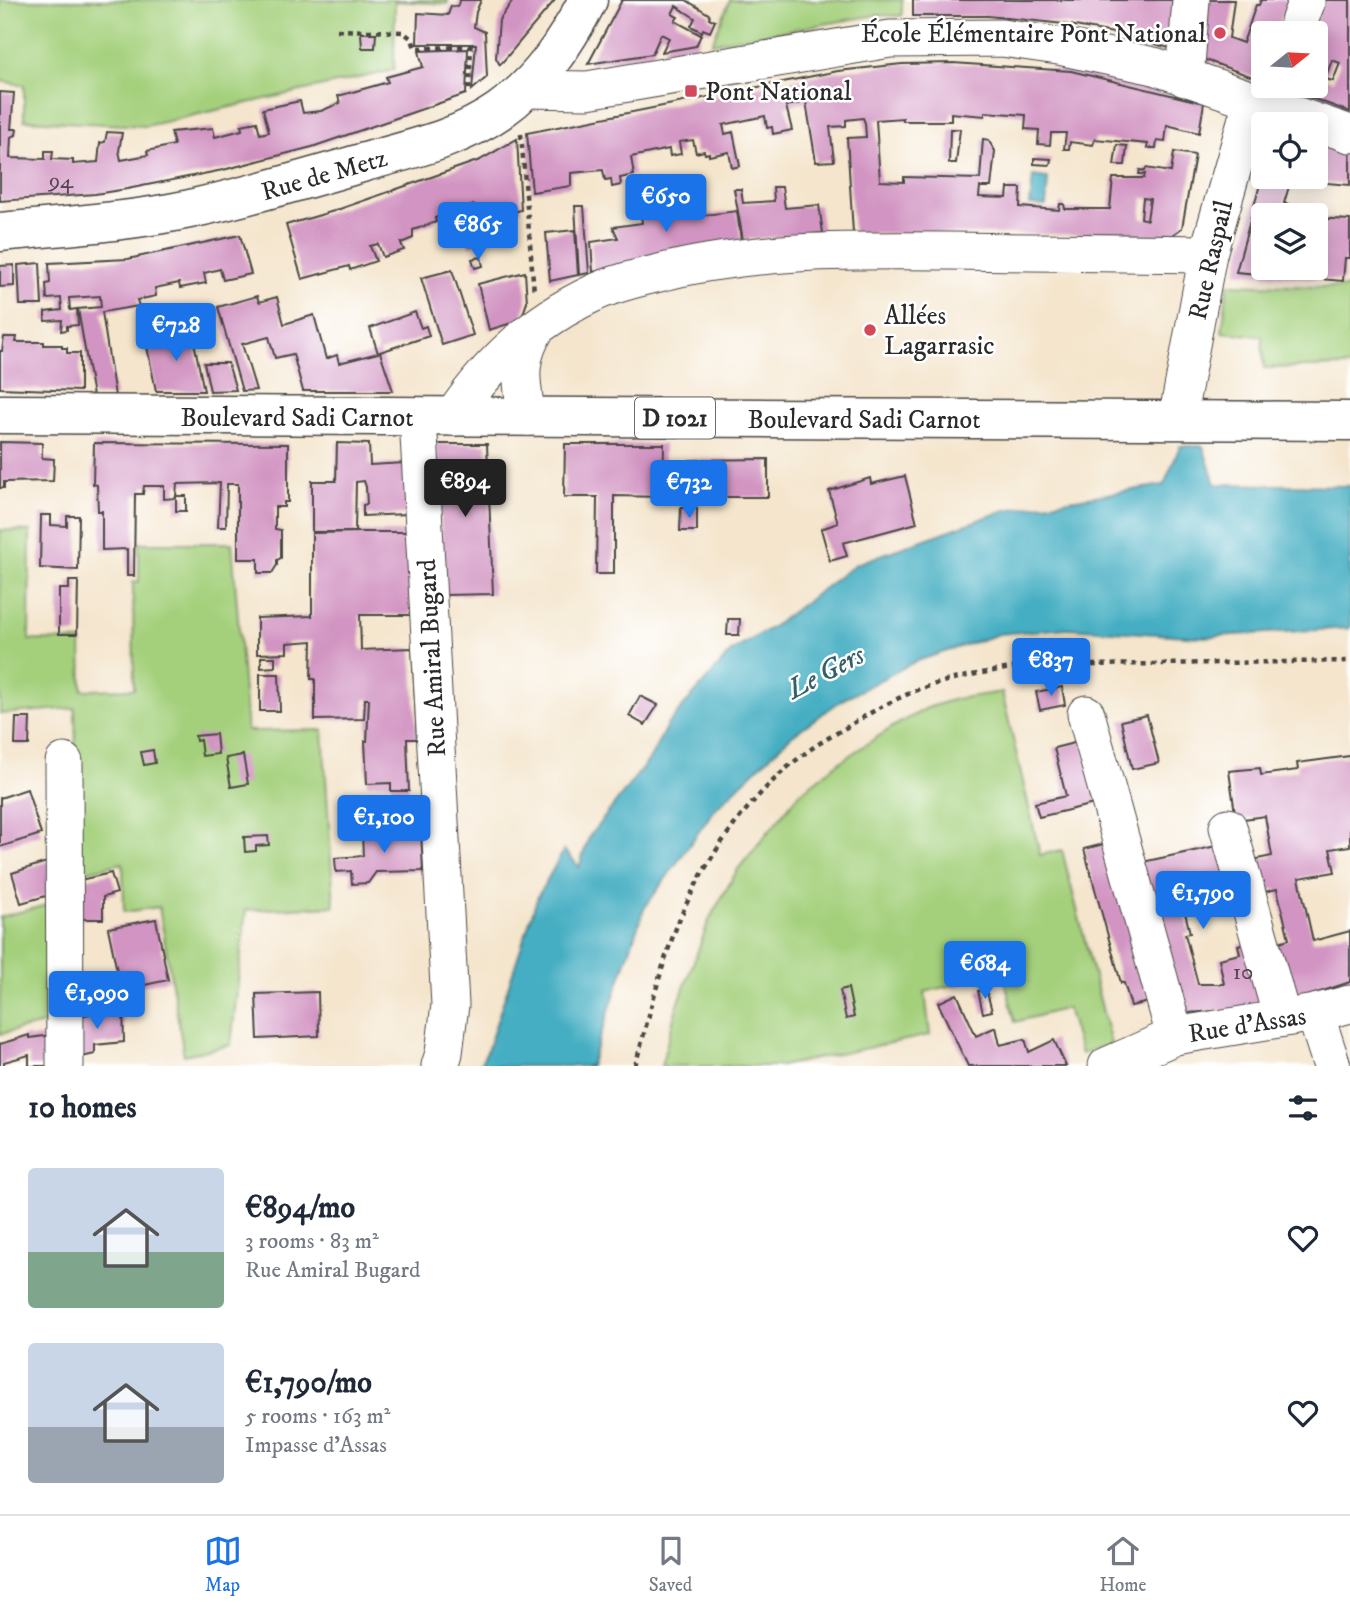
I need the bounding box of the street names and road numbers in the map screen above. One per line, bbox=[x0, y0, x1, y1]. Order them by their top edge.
street label: Rue de Metz bbox=[258, 142, 391, 209]
street label: Rue Raspail bbox=[1182, 197, 1241, 323]
road number: D 1021 bbox=[635, 398, 715, 438]
street label: Boulevard Sadi Carnot bbox=[180, 402, 414, 435]
street label: Boulevard Sadi Carnot bbox=[747, 404, 981, 437]
street label: Rue Amiral Bugard bbox=[411, 558, 454, 758]
street label: Rue d'Assas bbox=[1186, 1000, 1308, 1051]

